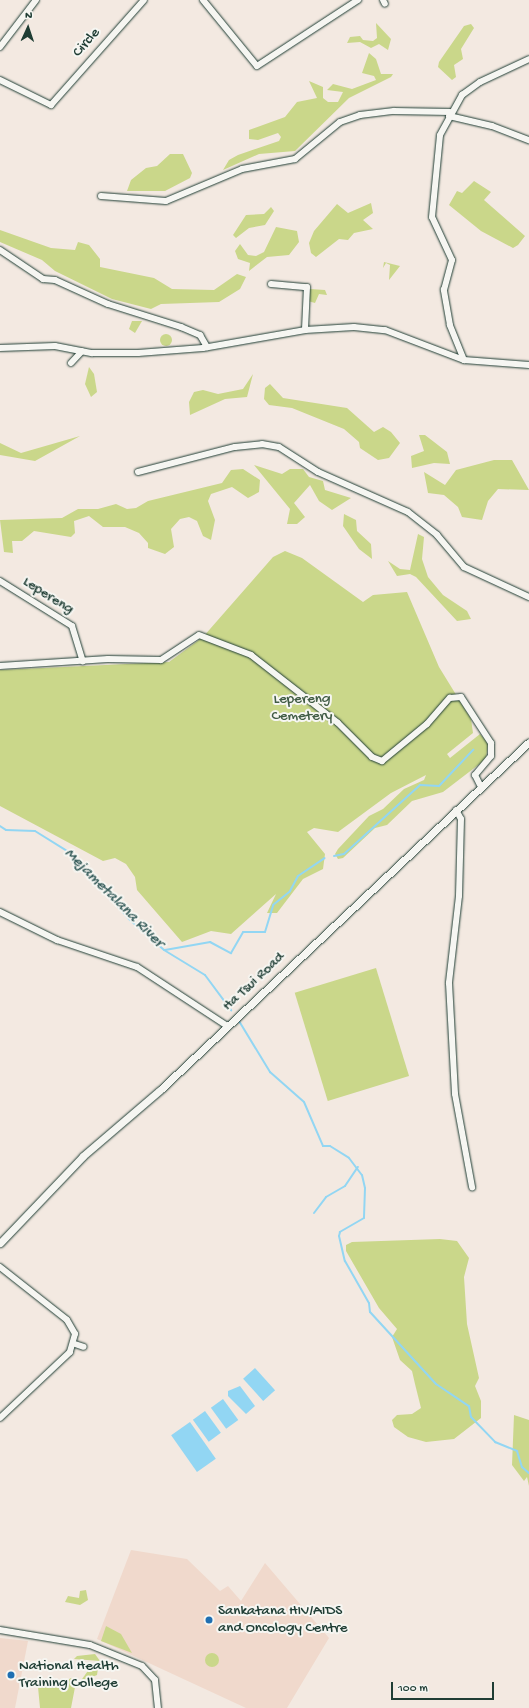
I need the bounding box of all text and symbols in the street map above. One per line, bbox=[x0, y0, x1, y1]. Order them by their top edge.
north arrow bbox=[8, 8, 48, 48]
text: N bbox=[25, 10, 33, 22]
street label: Circle bbox=[69, 25, 105, 61]
street label: Lepereng bbox=[19, 573, 77, 619]
park label: Lepereng Cemetery bbox=[272, 690, 332, 725]
water label: Mejametalana River bbox=[59, 845, 167, 953]
street label: Ha Tsui Road bbox=[219, 949, 289, 1015]
place label: Sankatana HIV/AIDS and Oncology Centre bbox=[218, 1602, 348, 1637]
marker: Sankatana HIV/AIDS and Oncology Centre bbox=[203, 1614, 215, 1626]
place label: National Health Training College bbox=[19, 1657, 119, 1692]
marker: National Health Training College bbox=[6, 1670, 16, 1680]
scale bar bbox=[393, 1674, 496, 1700]
text: 100 m bbox=[398, 1682, 428, 1696]

